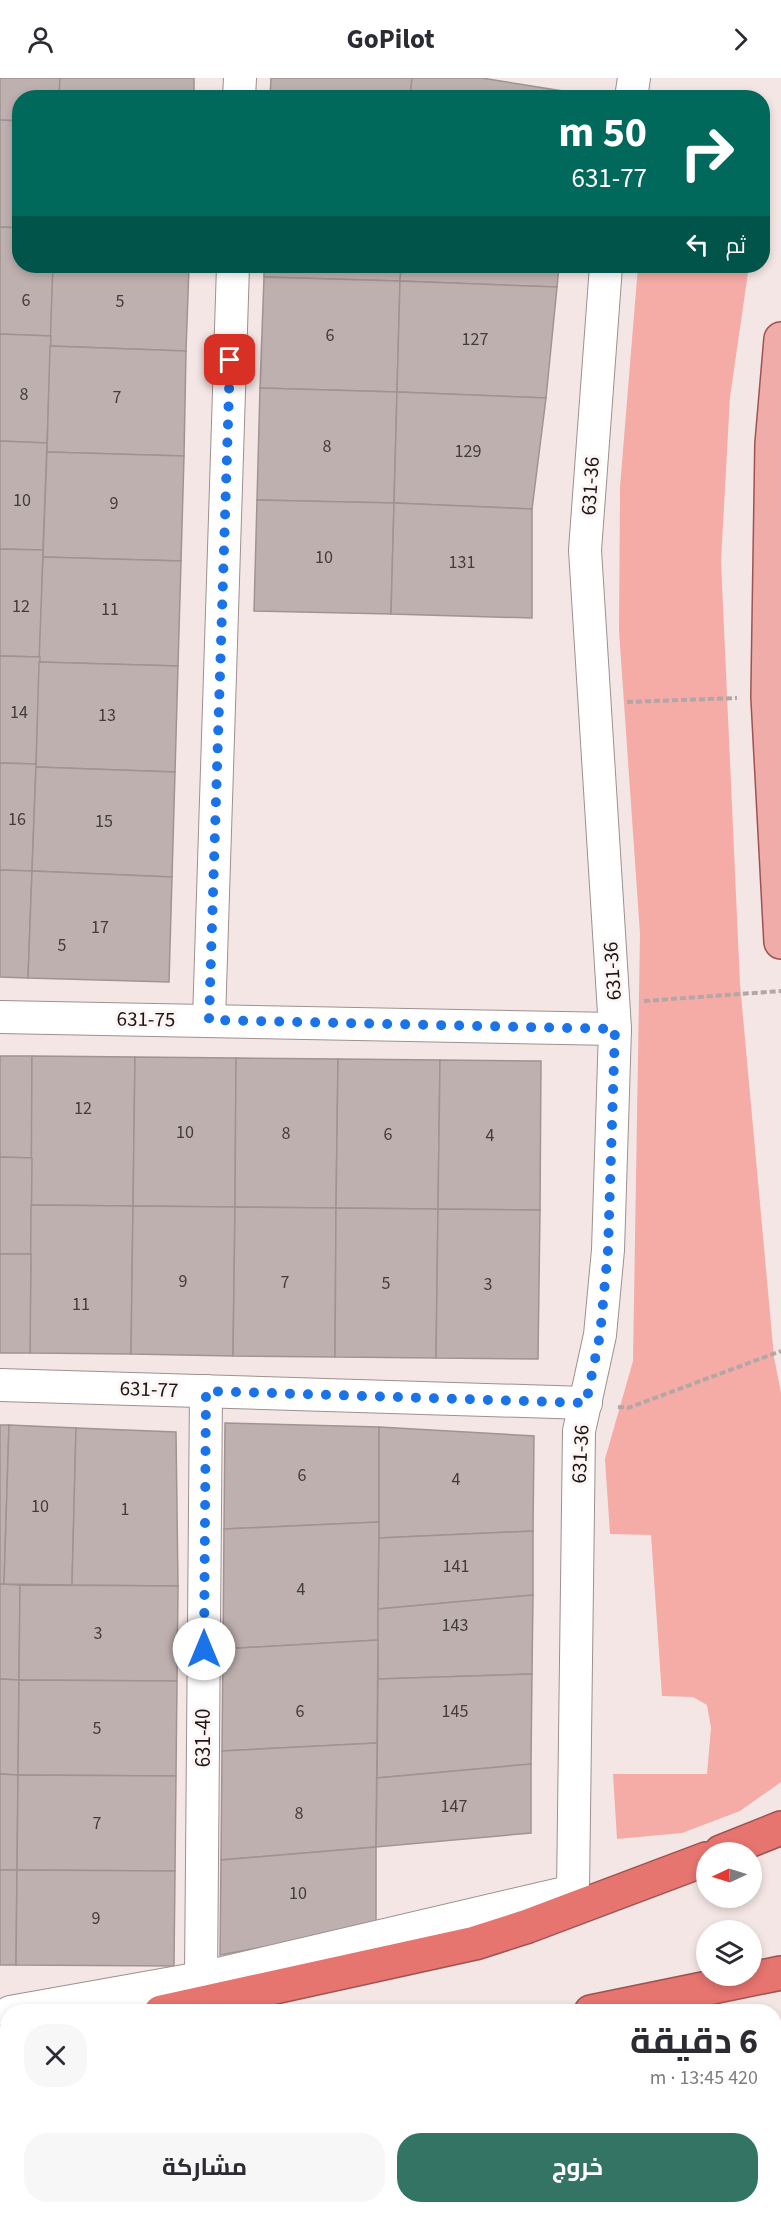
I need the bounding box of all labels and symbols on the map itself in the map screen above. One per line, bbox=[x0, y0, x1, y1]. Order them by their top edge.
house number: 6 bbox=[22, 288, 31, 313]
house number: 5 bbox=[116, 289, 125, 314]
house number: 6 bbox=[326, 323, 335, 348]
house number: 127 bbox=[462, 327, 488, 352]
pin bbox=[204, 334, 255, 385]
house number: 8 bbox=[20, 382, 29, 407]
house number: 7 bbox=[113, 385, 122, 410]
house number: 8 bbox=[323, 434, 332, 459]
house number: 129 bbox=[455, 439, 481, 464]
street label: 631-36 bbox=[573, 456, 607, 516]
house number: 10 bbox=[13, 488, 31, 513]
house number: 9 bbox=[110, 491, 119, 516]
house number: 10 bbox=[315, 545, 333, 570]
house number: 131 bbox=[449, 550, 475, 575]
house number: 12 bbox=[12, 594, 30, 619]
house number: 11 bbox=[101, 597, 119, 622]
house number: 14 bbox=[10, 700, 28, 725]
house number: 13 bbox=[98, 703, 116, 728]
house number: 16 bbox=[8, 807, 26, 832]
house number: 15 bbox=[95, 809, 113, 834]
house number: 17 bbox=[91, 915, 109, 940]
house number: 5 bbox=[58, 933, 67, 958]
street label: 631-36 bbox=[595, 941, 629, 1001]
street label: 631-75 bbox=[116, 1003, 176, 1035]
house number: 12 bbox=[74, 1096, 92, 1121]
house number: 10 bbox=[176, 1120, 194, 1145]
house number: 8 bbox=[282, 1121, 291, 1146]
house number: 6 bbox=[384, 1122, 393, 1147]
house number: 4 bbox=[486, 1123, 495, 1148]
house number: 9 bbox=[179, 1269, 188, 1294]
house number: 7 bbox=[281, 1270, 290, 1295]
house number: 5 bbox=[382, 1271, 391, 1296]
house number: 3 bbox=[484, 1272, 493, 1297]
house number: 11 bbox=[72, 1292, 90, 1317]
street label: 631-77 bbox=[119, 1373, 179, 1405]
street label: 631-36 bbox=[563, 1424, 597, 1484]
house number: 6 bbox=[298, 1463, 307, 1488]
house number: 4 bbox=[452, 1467, 461, 1492]
house number: 10 bbox=[31, 1494, 49, 1519]
house number: 1 bbox=[121, 1497, 129, 1522]
house number: 141 bbox=[443, 1554, 469, 1579]
house number: 4 bbox=[297, 1577, 306, 1602]
house number: 143 bbox=[442, 1613, 468, 1638]
position arrow bbox=[172, 1617, 236, 1681]
house number: 3 bbox=[94, 1621, 103, 1646]
house number: 6 bbox=[296, 1699, 305, 1724]
house number: 145 bbox=[442, 1699, 468, 1724]
street label: 631-40 bbox=[188, 1709, 218, 1767]
house number: 5 bbox=[93, 1716, 102, 1741]
house number: 147 bbox=[441, 1794, 467, 1819]
house number: 8 bbox=[295, 1801, 304, 1826]
house number: 7 bbox=[93, 1811, 102, 1836]
north arrow bbox=[696, 1842, 762, 1908]
house number: 10 bbox=[289, 1881, 307, 1906]
house number: 9 bbox=[92, 1906, 101, 1931]

